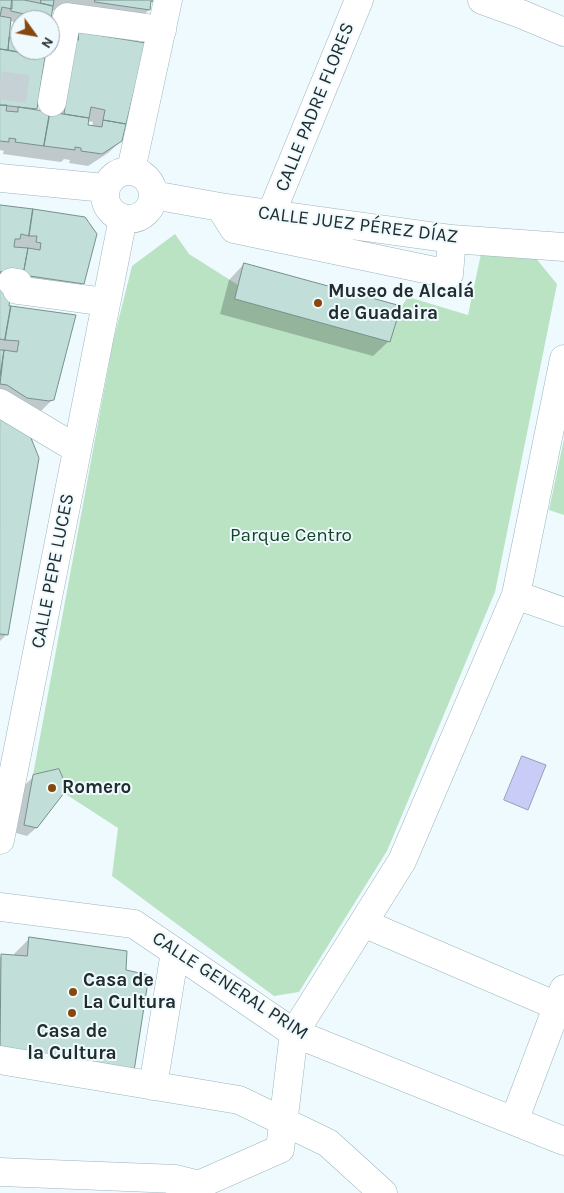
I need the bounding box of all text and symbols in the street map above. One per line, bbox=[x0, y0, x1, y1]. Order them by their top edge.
north arrow bbox=[10, 10, 60, 60]
street label: CALLE PADRE FLORES bbox=[271, 19, 359, 195]
text: N bbox=[37, 34, 57, 51]
street label: CALLE JUEZ PÉREZ DÍAZ bbox=[257, 201, 459, 249]
place label: Museo de Alcalá de Guadaira bbox=[328, 281, 474, 325]
marker: Museo de Alcalá de Guadaira bbox=[312, 297, 324, 309]
street label: CALLE PEPE LUCES bbox=[27, 492, 79, 650]
park label: Parque Centro bbox=[230, 525, 352, 547]
place label: Romero bbox=[62, 777, 131, 799]
marker: Romero bbox=[46, 782, 58, 794]
street label: CALLE GENERAL PRIM bbox=[148, 927, 312, 1045]
place label: Casa de La Cultura bbox=[83, 970, 176, 1014]
marker: Casa de La Cultura bbox=[67, 986, 79, 998]
marker: Casa de la Cultura bbox=[66, 1007, 78, 1019]
place label: Casa de la Cultura bbox=[27, 1021, 117, 1065]

